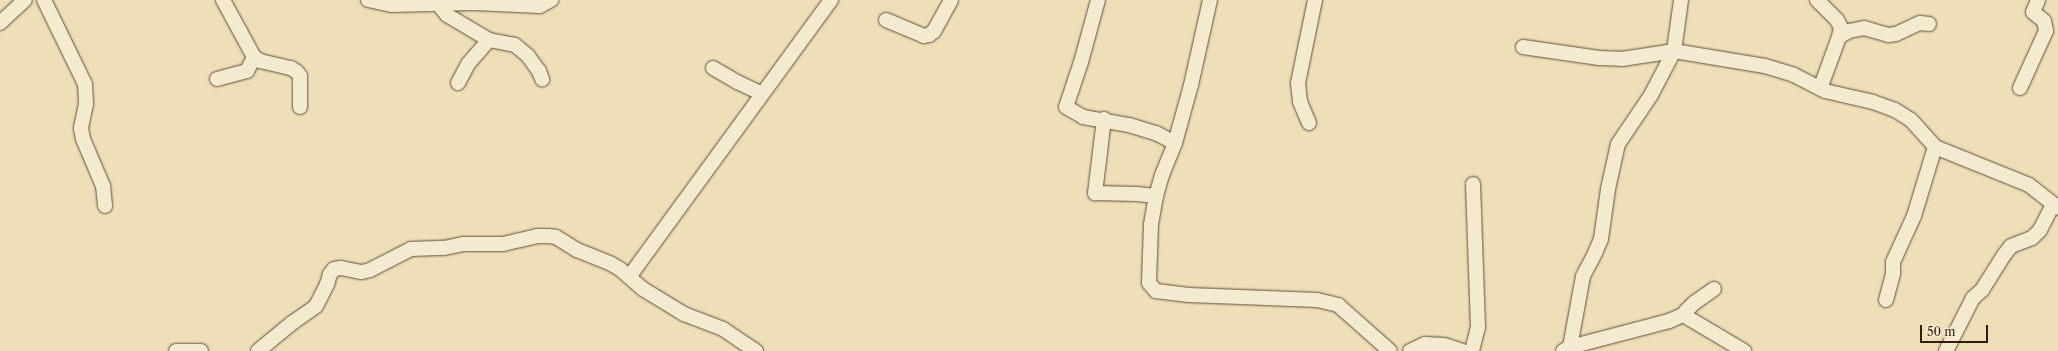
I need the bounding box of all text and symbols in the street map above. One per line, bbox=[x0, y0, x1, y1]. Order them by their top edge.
scale bar bbox=[1922, 317, 1990, 343]
text: 50 m bbox=[1927, 324, 1956, 339]

